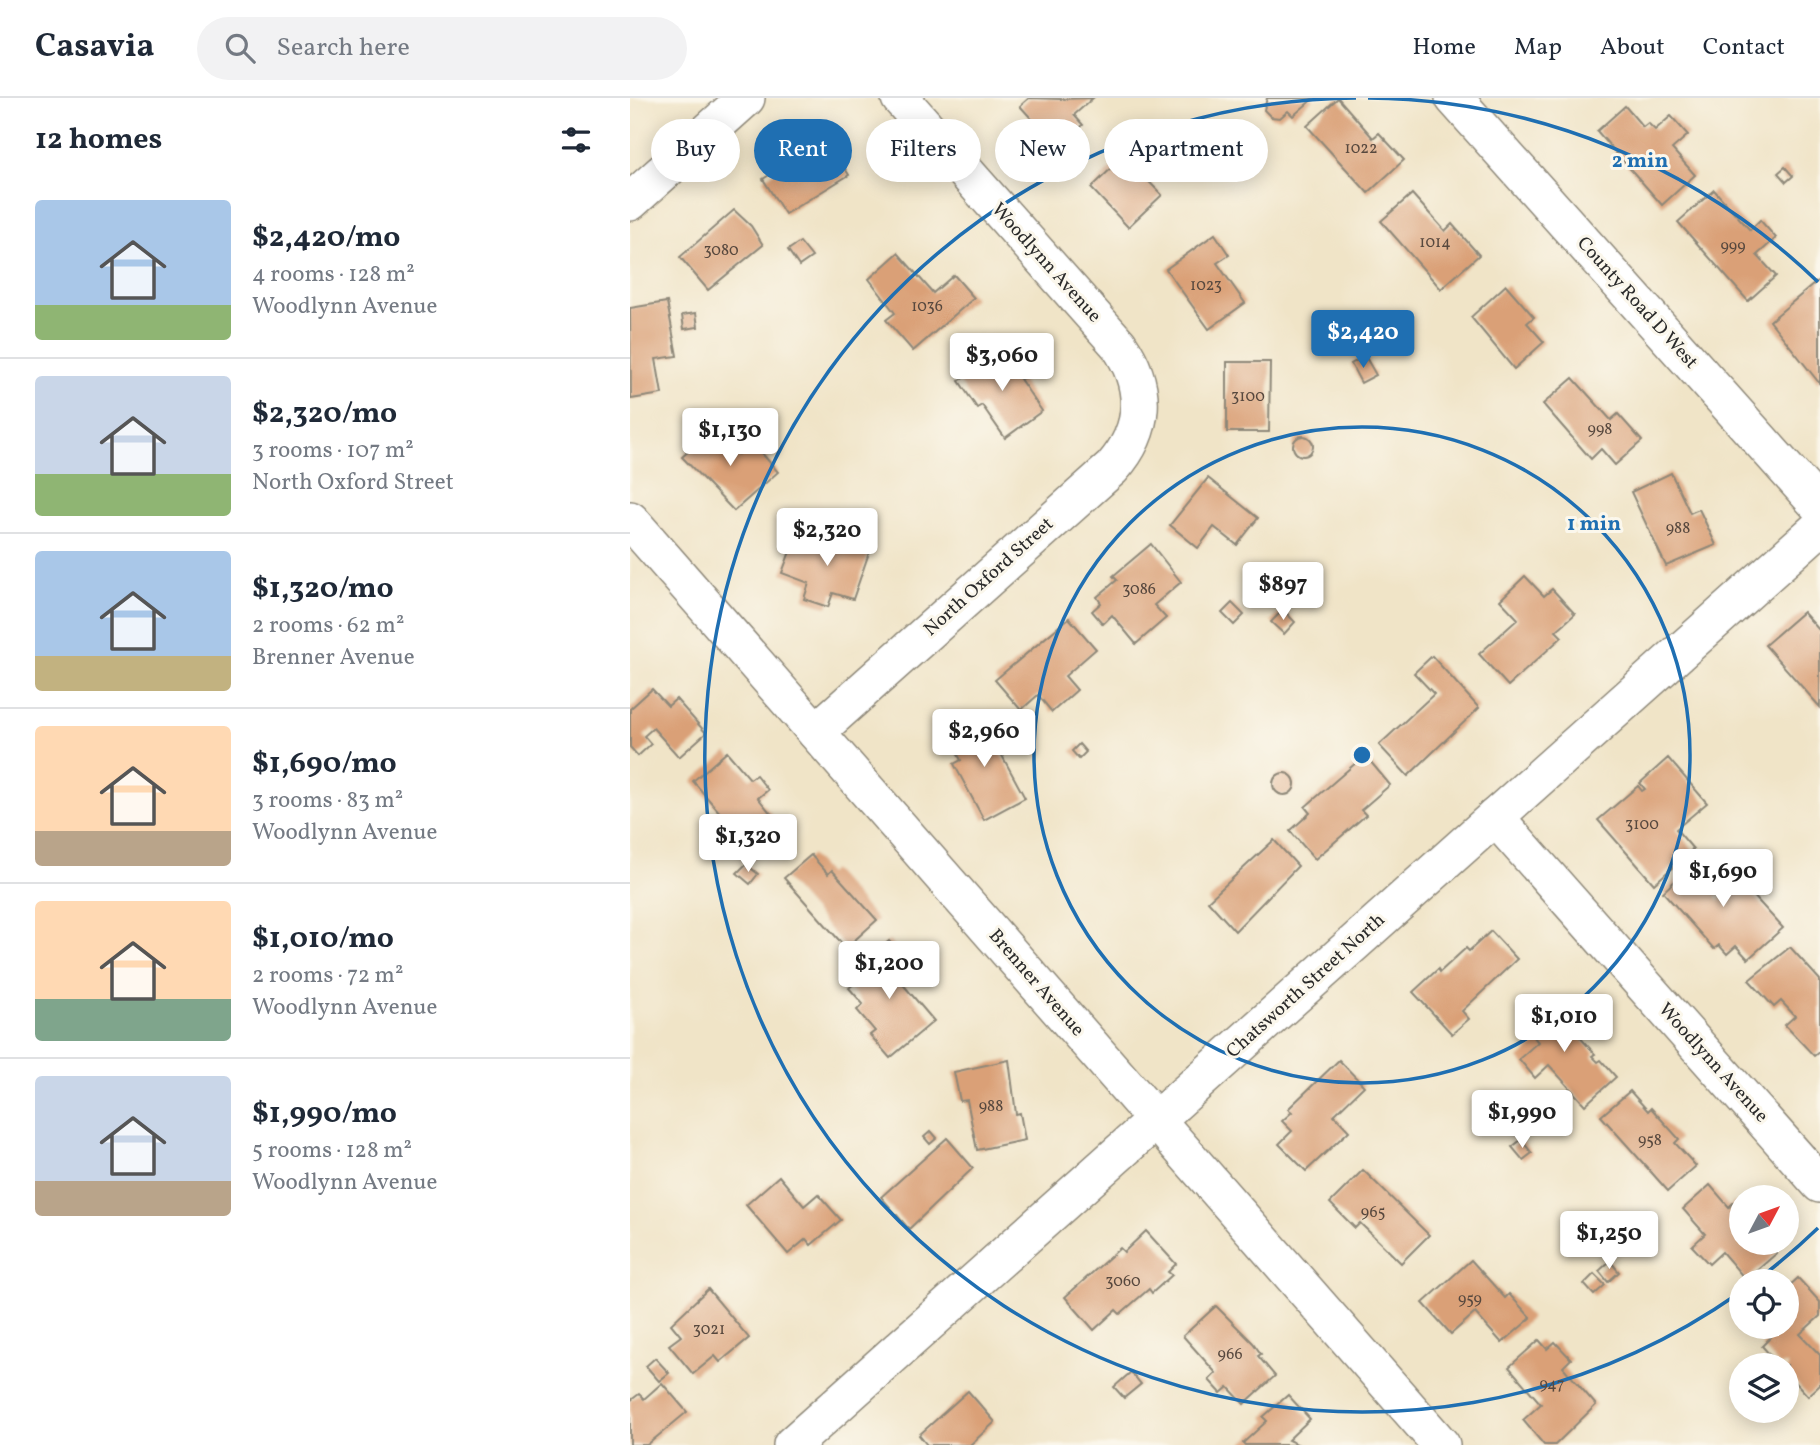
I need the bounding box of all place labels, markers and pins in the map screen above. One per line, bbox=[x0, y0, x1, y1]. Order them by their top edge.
pin: $2,420 bbox=[1306, 310, 1420, 370]
pin: $3,060 bbox=[945, 334, 1059, 393]
pin: $1,130 bbox=[673, 408, 787, 468]
pin: $2,320 bbox=[770, 508, 884, 568]
pin: $897 bbox=[1242, 562, 1324, 622]
pin: $2,960 bbox=[927, 710, 1041, 769]
centre of rings bbox=[1350, 743, 1374, 767]
pin: $1,320 bbox=[691, 814, 805, 874]
pin: $1,690 bbox=[1666, 850, 1780, 909]
pin: $1,200 bbox=[832, 942, 946, 1001]
pin: $1,010 bbox=[1507, 995, 1621, 1054]
pin: $1,990 bbox=[1465, 1090, 1579, 1150]
pin: $1,250 bbox=[1552, 1212, 1666, 1271]

